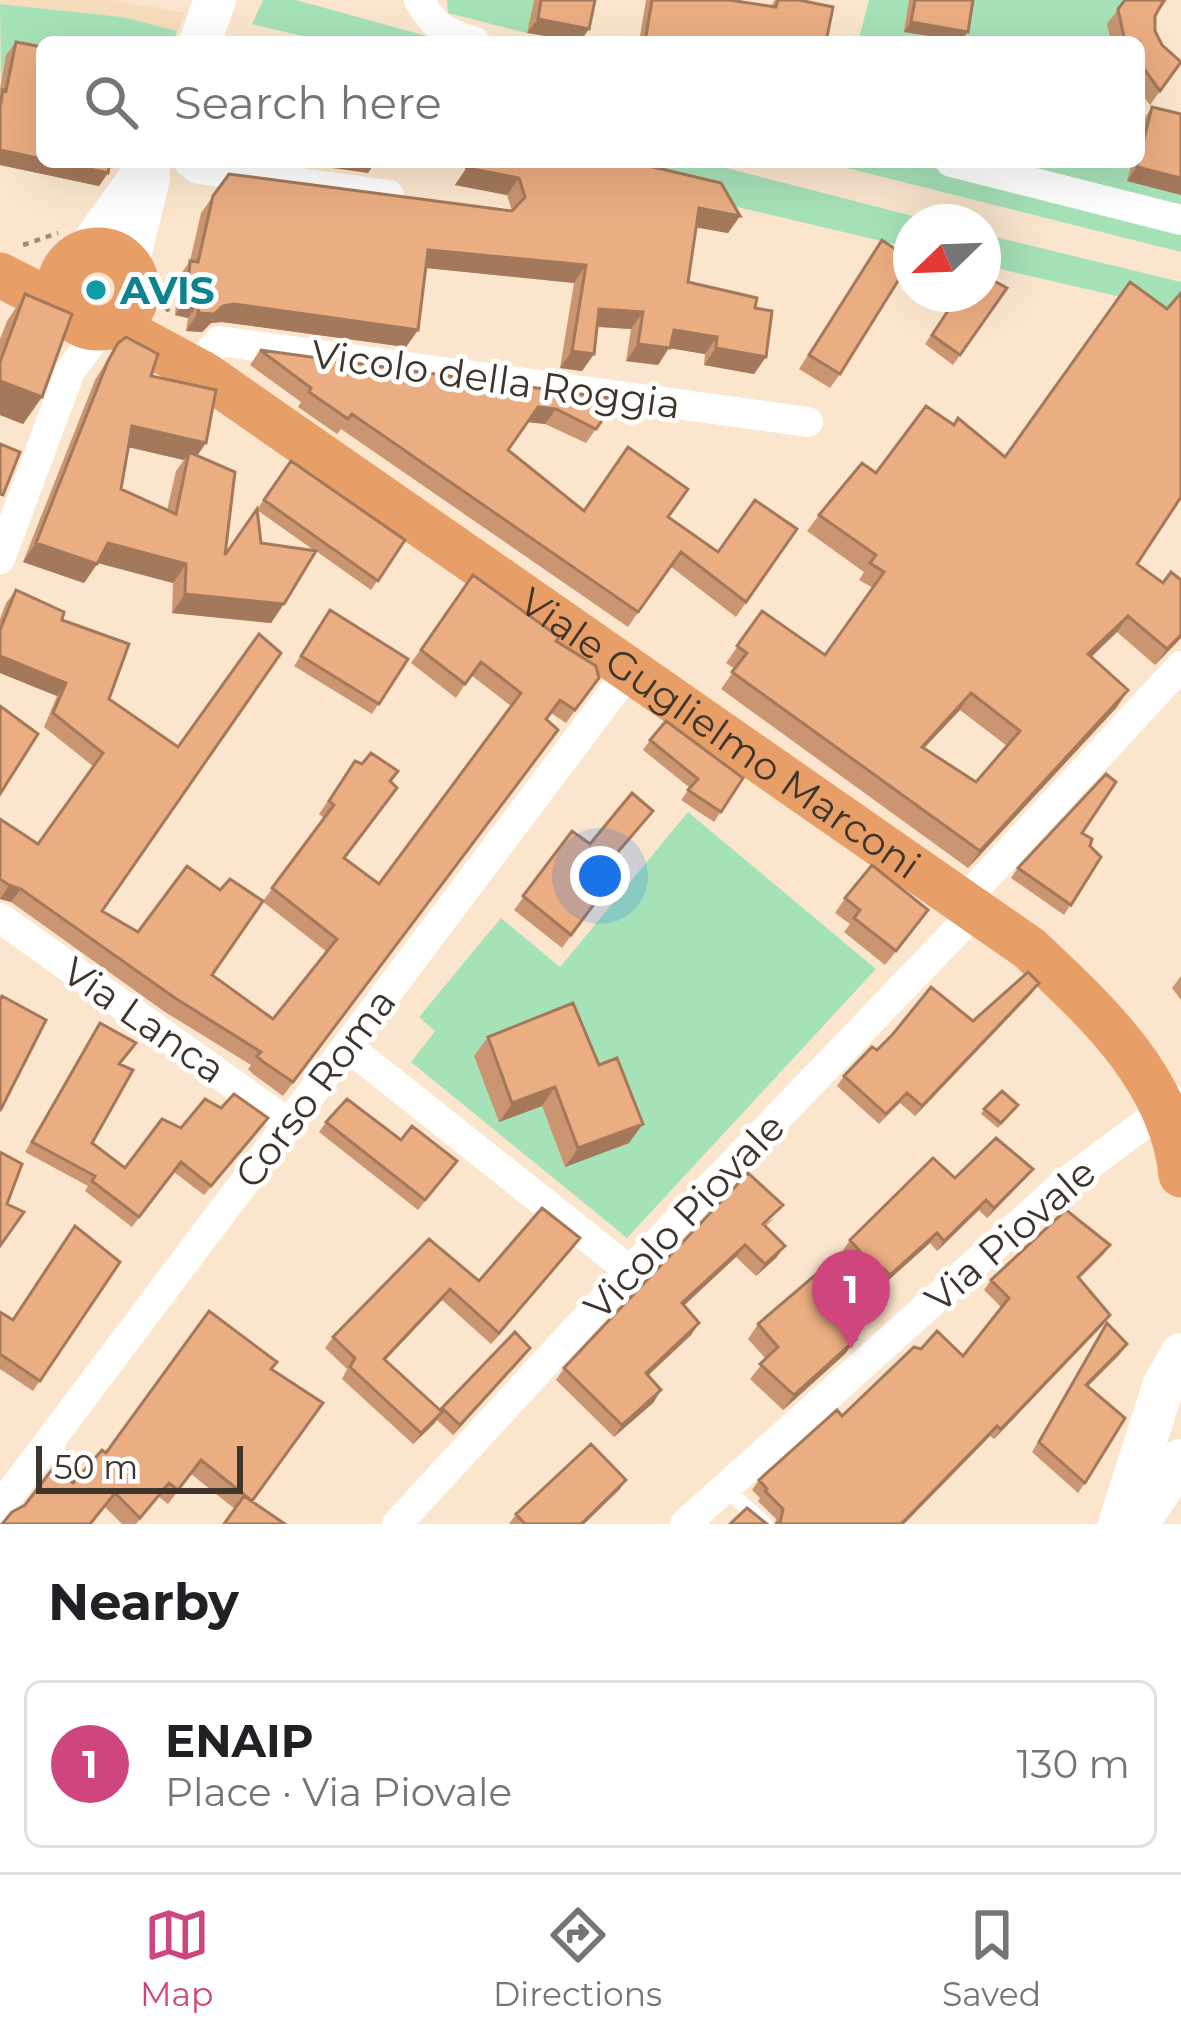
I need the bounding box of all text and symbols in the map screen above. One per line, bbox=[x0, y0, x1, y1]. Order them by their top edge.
search box bbox=[36, 36, 1145, 168]
icon: search bbox=[78, 69, 144, 135]
text: Search here bbox=[174, 75, 442, 130]
north arrow bbox=[893, 204, 1001, 312]
place label: AVIS bbox=[119, 266, 215, 314]
marker: AVIS bbox=[83, 277, 109, 303]
street label: Vicolo della Roggia bbox=[308, 329, 684, 429]
street label: Viale Guglielmo Marconi bbox=[511, 577, 929, 889]
your location bbox=[570, 846, 630, 906]
street label: Via Lanca bbox=[53, 947, 235, 1093]
street label: Corso Roma bbox=[224, 979, 406, 1197]
street label: Vicolo Piovale bbox=[574, 1103, 794, 1329]
street label: Via Piovale bbox=[915, 1148, 1105, 1322]
pin: 1 bbox=[812, 1250, 890, 1349]
scale bar bbox=[36, 1440, 243, 1493]
text: 50 m bbox=[54, 1447, 138, 1487]
text: Nearby bbox=[48, 1571, 239, 1633]
text: ENAIP bbox=[165, 1713, 314, 1768]
text: 1 bbox=[82, 1740, 98, 1788]
text: 130 m bbox=[1017, 1740, 1130, 1788]
text: Place · Via Piovale bbox=[165, 1768, 512, 1816]
tab: Map bbox=[140, 1902, 213, 2014]
tab: Directions bbox=[493, 1902, 662, 2014]
tab: Saved bbox=[942, 1902, 1041, 2014]

